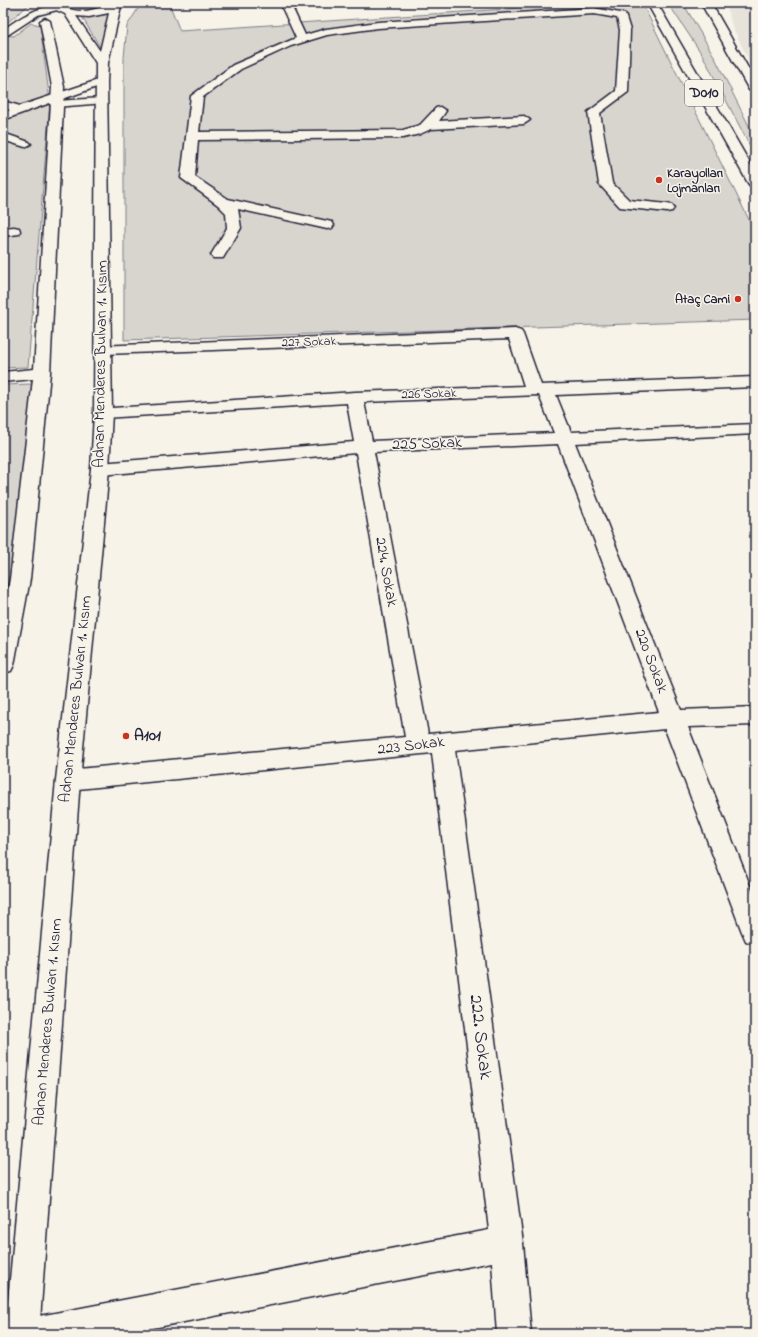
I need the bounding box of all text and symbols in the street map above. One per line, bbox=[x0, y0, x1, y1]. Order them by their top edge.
road number: D010 bbox=[685, 80, 723, 106]
place label: Karayolları Lojmanları bbox=[667, 164, 723, 198]
marker: Karayolları Lojmanları bbox=[654, 175, 664, 185]
street label: Adnan Menderes Bulvarı 1. Kısım bbox=[87, 260, 115, 468]
place label: Ataç Cami bbox=[675, 290, 730, 309]
marker: Ataç Cami bbox=[733, 294, 743, 304]
street label: 227 Sokak bbox=[281, 332, 337, 352]
street label: 226 Sokak bbox=[401, 384, 457, 404]
street label: 225 Sokak bbox=[392, 431, 463, 457]
street label: 224. Sokak bbox=[368, 535, 404, 610]
street label: Adnan Menderes Bulvarı 1. Kısım bbox=[53, 594, 99, 804]
street label: 220 Sokak bbox=[628, 625, 675, 698]
place label: A101 bbox=[134, 724, 162, 748]
street label: 223 Sokak bbox=[376, 730, 447, 762]
marker: A101 bbox=[121, 731, 131, 741]
street label: Adnan Menderes Bulvarı 1. Kısım bbox=[27, 917, 69, 1127]
street label: 222. Sokak bbox=[461, 993, 499, 1082]

